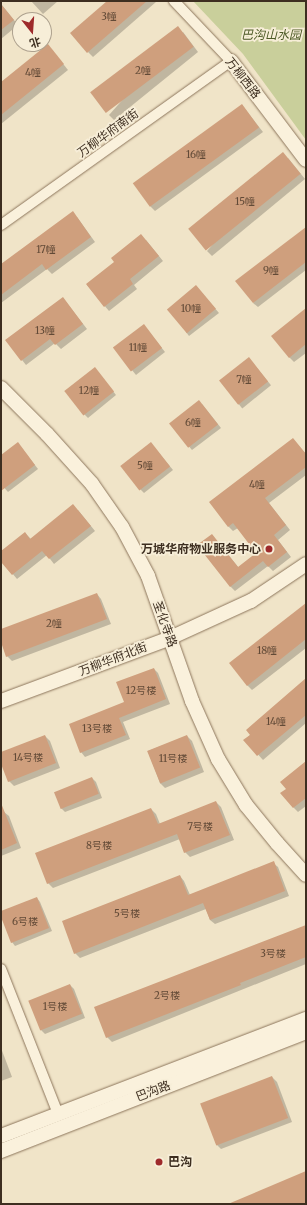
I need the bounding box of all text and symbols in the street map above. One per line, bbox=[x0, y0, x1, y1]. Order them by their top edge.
house number: 3幢 bbox=[101, 11, 117, 23]
north arrow bbox=[12, 12, 52, 52]
park label: 巴沟山水园 bbox=[241, 28, 301, 42]
text: 北 bbox=[28, 34, 43, 51]
street label: 万柳西路 bbox=[223, 55, 263, 101]
house number: 2幢 bbox=[135, 65, 151, 77]
house number: 4幢 bbox=[25, 67, 41, 79]
street label: 万柳华府南街 bbox=[75, 106, 141, 160]
house number: 16幢 bbox=[186, 149, 206, 161]
house number: 15幢 bbox=[235, 196, 255, 208]
house number: 17幢 bbox=[36, 244, 56, 256]
house number: 9幢 bbox=[263, 265, 279, 277]
house number: 10幢 bbox=[181, 303, 201, 315]
house number: 13幢 bbox=[35, 325, 55, 337]
house number: 11幢 bbox=[129, 342, 147, 354]
house number: 7幢 bbox=[236, 374, 252, 386]
house number: 12幢 bbox=[79, 385, 99, 397]
house number: 6幢 bbox=[185, 417, 201, 429]
house number: 5幢 bbox=[137, 460, 153, 472]
house number: 4幢 bbox=[249, 479, 265, 491]
place label: 万城华府物业服务中心 bbox=[141, 542, 261, 556]
marker: 万城华府物业服务中心 bbox=[264, 544, 274, 554]
street label: 圣化寺路 bbox=[150, 599, 180, 649]
house number: 2幢 bbox=[46, 618, 62, 630]
street label: 万柳华府北街 bbox=[77, 639, 149, 679]
house number: 18幢 bbox=[257, 645, 277, 657]
house number: 12号楼 bbox=[126, 685, 156, 697]
house number: 14幢 bbox=[266, 716, 286, 728]
house number: 13号楼 bbox=[82, 723, 112, 735]
house number: 14号楼 bbox=[13, 752, 43, 764]
house number: 11号楼 bbox=[159, 753, 187, 765]
house number: 7号楼 bbox=[187, 821, 213, 833]
house number: 8号楼 bbox=[86, 840, 112, 852]
house number: 5号楼 bbox=[114, 908, 140, 920]
house number: 6号楼 bbox=[12, 916, 38, 928]
house number: 3号楼 bbox=[260, 948, 286, 960]
house number: 2号楼 bbox=[154, 990, 180, 1002]
house number: 1号楼 bbox=[43, 1001, 67, 1013]
street label: 巴沟路 bbox=[134, 1078, 172, 1104]
place label: 巴沟 bbox=[168, 1155, 192, 1169]
marker: 巴沟 bbox=[153, 1156, 165, 1168]

